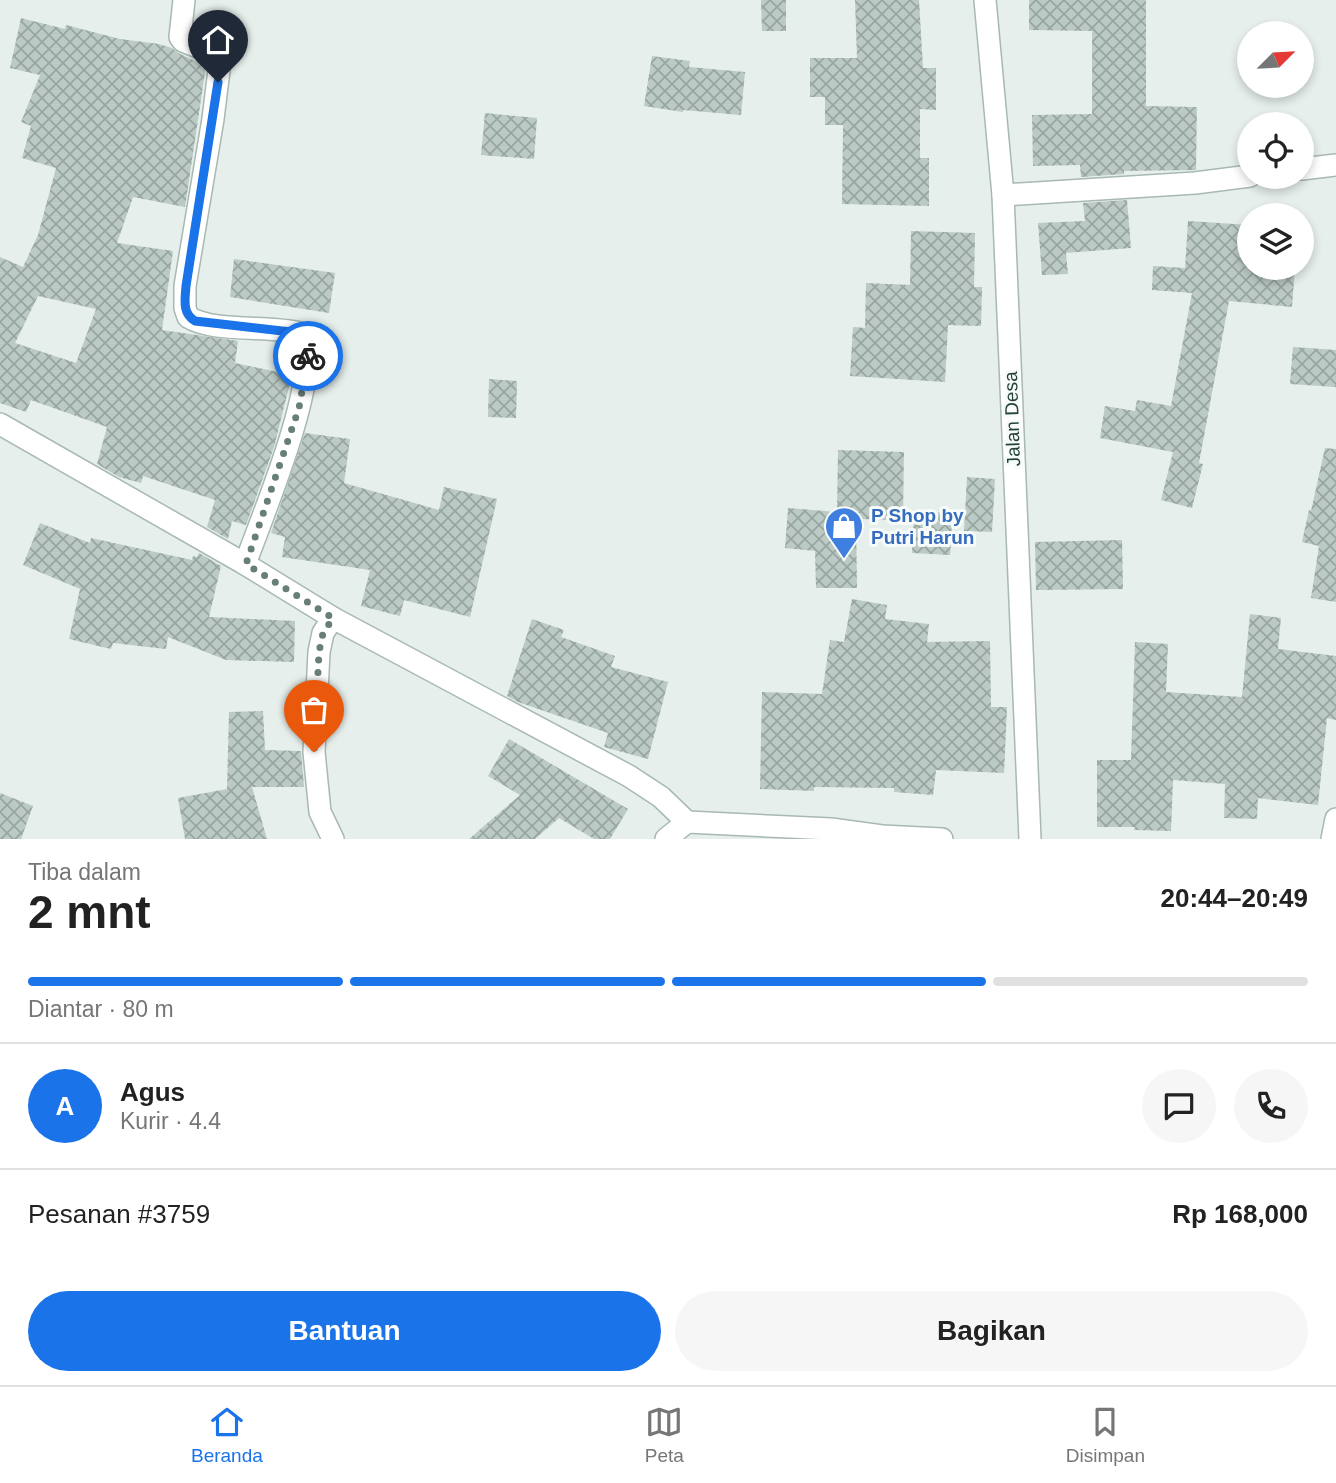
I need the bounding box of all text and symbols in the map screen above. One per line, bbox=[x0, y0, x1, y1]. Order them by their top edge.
pin bbox=[188, 10, 248, 82]
icon: home bbox=[199, 21, 237, 59]
north arrow bbox=[1237, 21, 1314, 98]
map controls bbox=[1237, 21, 1314, 280]
button: locate bbox=[1237, 112, 1314, 189]
button: layers bbox=[1237, 203, 1314, 280]
courier bbox=[273, 321, 343, 391]
icon: bike bbox=[289, 337, 327, 375]
street label: Jalan Desa bbox=[1000, 371, 1024, 467]
shop icon: P Shop by Putri Harun bbox=[823, 505, 865, 560]
place label: P Shop by Putri Harun bbox=[871, 505, 974, 548]
pin bbox=[284, 680, 344, 752]
icon: bag bbox=[295, 691, 333, 729]
text: Tiba dalam bbox=[28, 859, 141, 885]
text: 20:44–20:49 bbox=[1161, 883, 1308, 913]
text: 2 mnt bbox=[28, 886, 151, 938]
text: Diantar · 80 m bbox=[28, 996, 174, 1022]
button: chat bbox=[1142, 1069, 1216, 1143]
button: phone bbox=[1234, 1069, 1308, 1143]
text: Agus bbox=[120, 1077, 185, 1107]
text: A bbox=[56, 1091, 74, 1121]
text: Kurir · 4.4 bbox=[120, 1108, 221, 1134]
text: Pesanan #3759 bbox=[28, 1199, 210, 1229]
text: Rp 168,000 bbox=[1172, 1199, 1308, 1229]
button: Bantuan bbox=[28, 1291, 661, 1371]
button: Bagikan bbox=[675, 1291, 1308, 1371]
tab: Beranda bbox=[191, 1403, 263, 1467]
tab: Peta bbox=[645, 1403, 684, 1467]
tab: Disimpan bbox=[1066, 1403, 1145, 1467]

